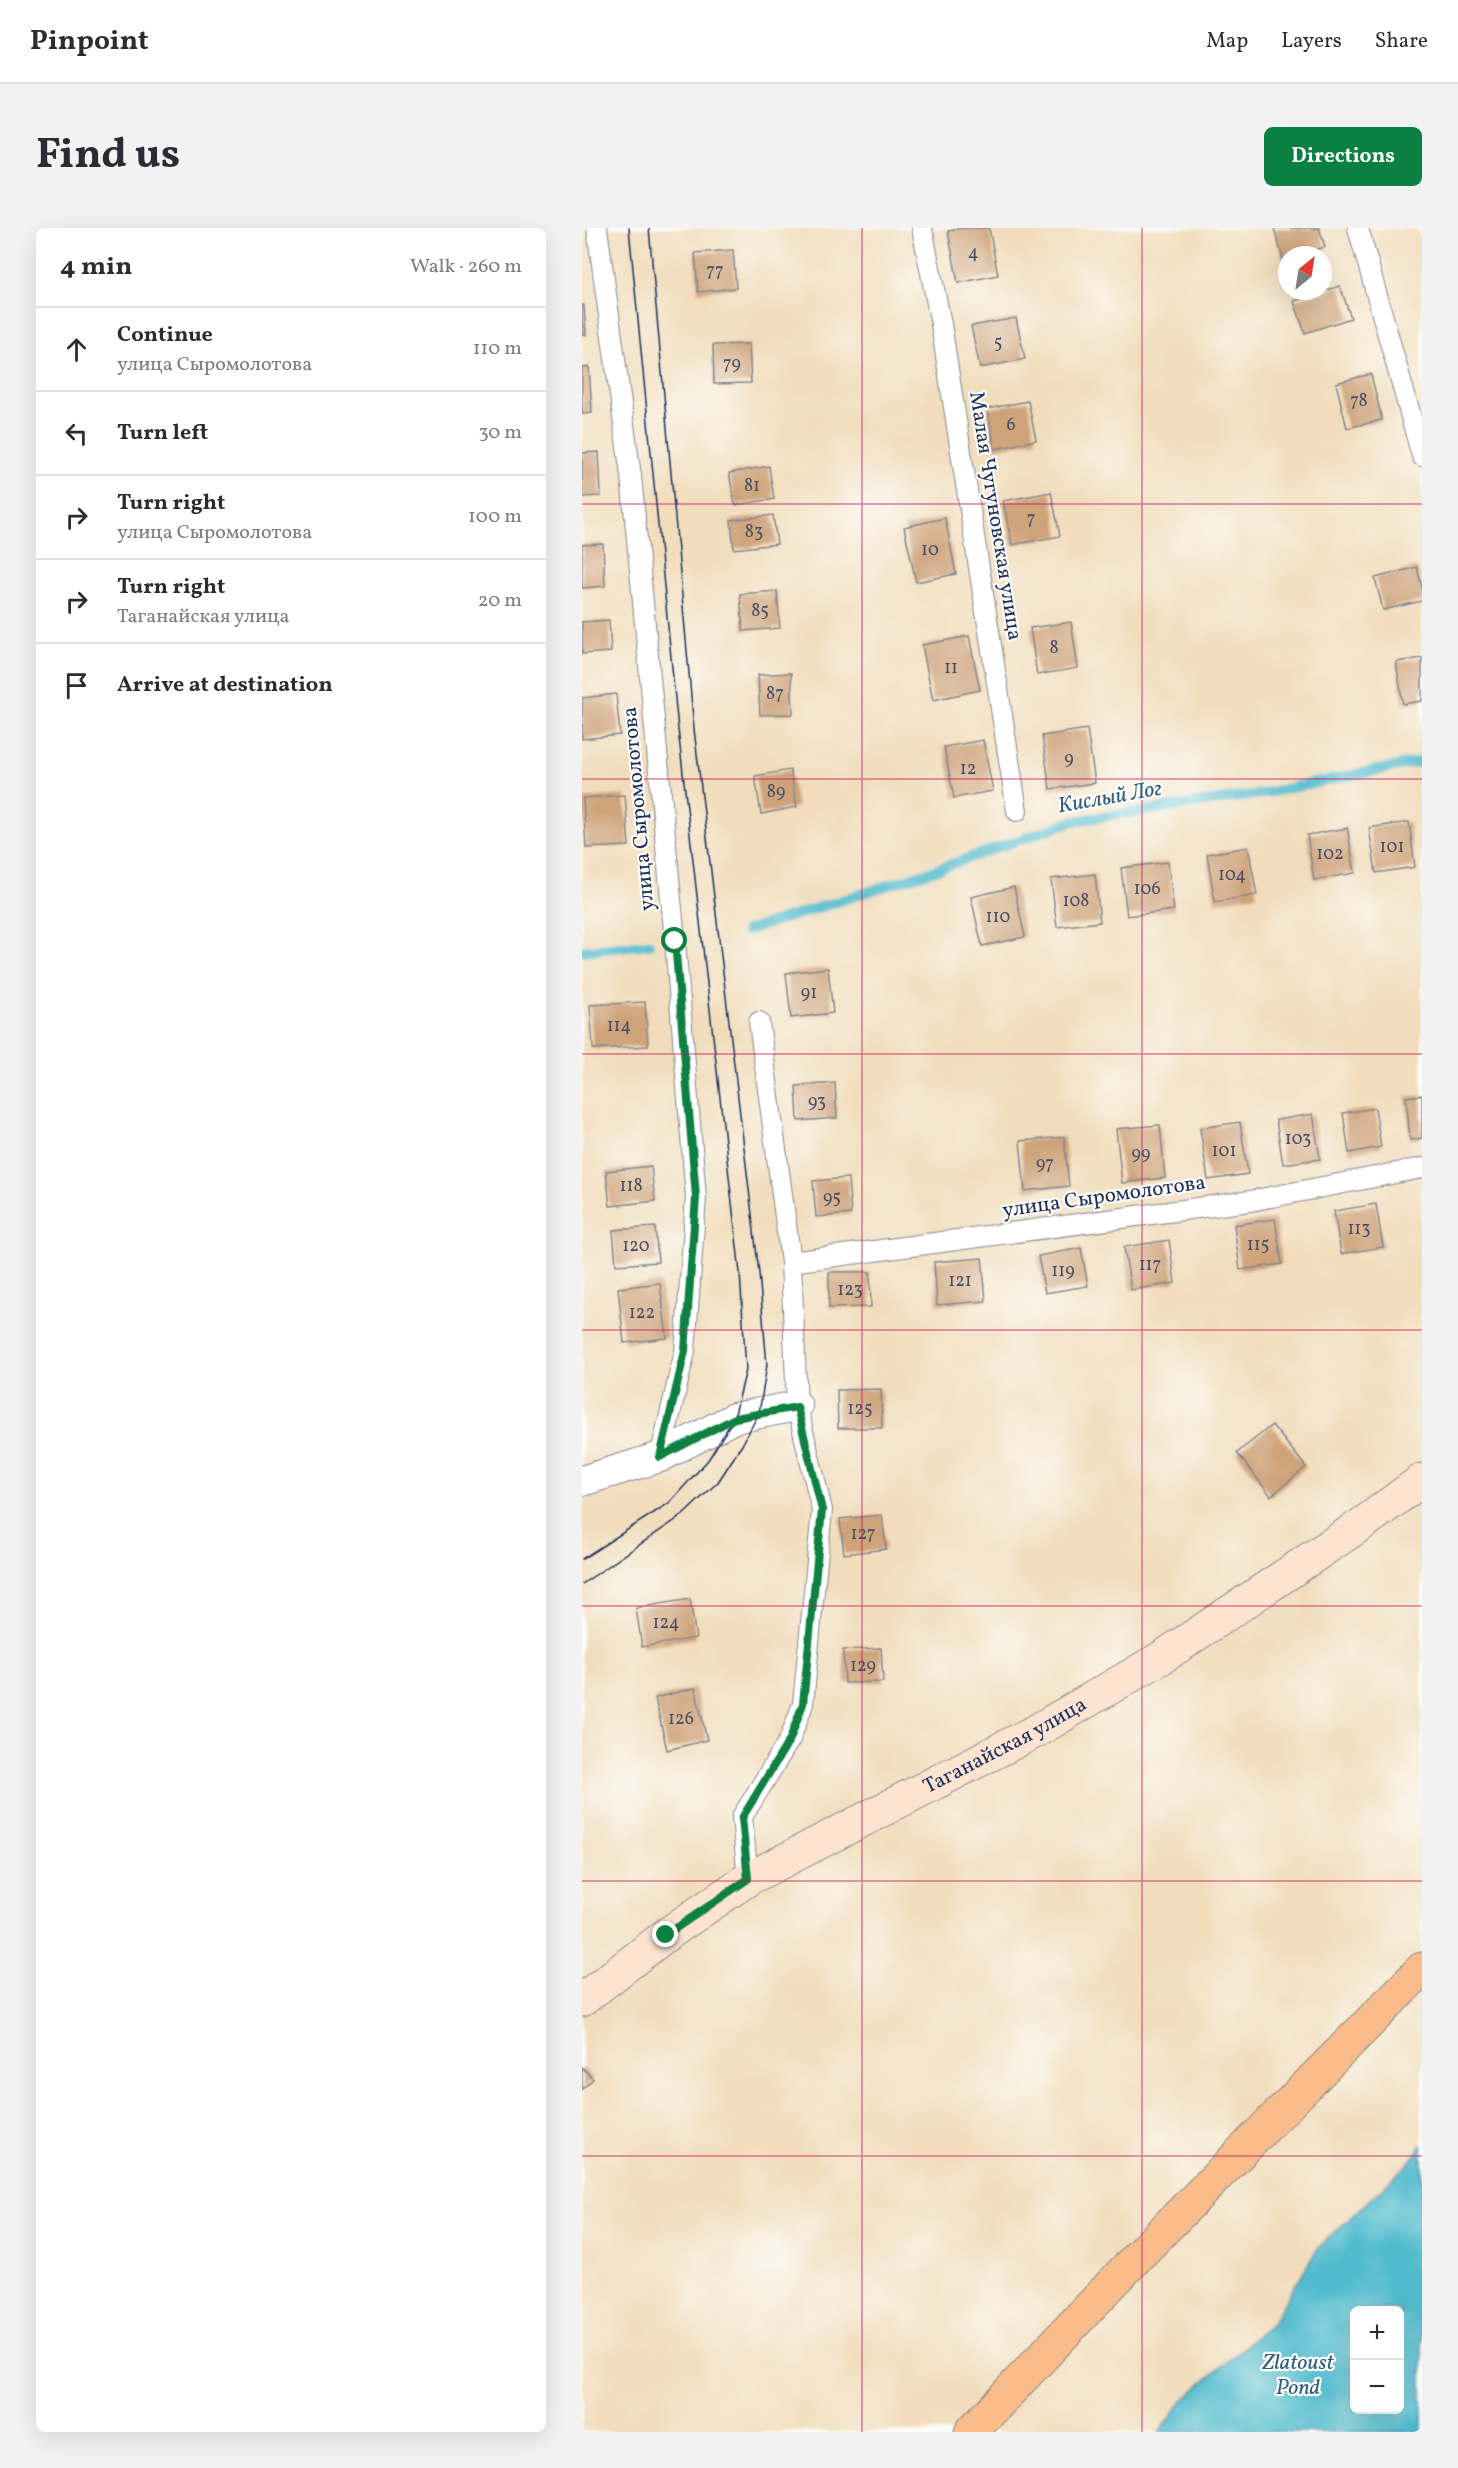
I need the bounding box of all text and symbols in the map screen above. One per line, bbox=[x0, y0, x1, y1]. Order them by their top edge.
text: Pinpoint bbox=[30, 22, 148, 61]
text: Map bbox=[1206, 27, 1248, 56]
text: Layers bbox=[1281, 27, 1342, 56]
text: Share bbox=[1375, 27, 1428, 56]
text: Find us bbox=[36, 127, 180, 186]
button: Directions bbox=[1264, 127, 1422, 186]
house number: 4 bbox=[968, 241, 978, 266]
north arrow bbox=[1278, 246, 1332, 300]
text: 4 min bbox=[60, 249, 132, 285]
text: Walk · 260 m bbox=[410, 253, 522, 281]
house number: 77 bbox=[706, 259, 724, 284]
text: Continue bbox=[117, 320, 213, 351]
house number: 5 bbox=[994, 331, 1002, 356]
icon: ahead bbox=[60, 333, 93, 366]
text: 110 m bbox=[473, 335, 522, 363]
text: улица Сыромолотова bbox=[117, 351, 312, 379]
house number: 79 bbox=[723, 352, 741, 377]
street label: Малая Чугуновская улица bbox=[961, 389, 1029, 643]
house number: 78 bbox=[1350, 389, 1368, 414]
house number: 6 bbox=[1006, 413, 1016, 438]
icon: left bbox=[60, 417, 93, 450]
text: Turn left bbox=[117, 418, 208, 449]
text: 30 m bbox=[478, 419, 522, 447]
house number: 81 bbox=[744, 474, 760, 499]
text: Turn right bbox=[117, 488, 225, 519]
icon: right bbox=[60, 501, 93, 534]
text: 100 m bbox=[468, 503, 522, 531]
house number: 7 bbox=[1027, 507, 1035, 532]
text: улица Сыромолотова bbox=[117, 519, 312, 547]
house number: 83 bbox=[745, 520, 763, 545]
house number: 10 bbox=[921, 538, 939, 563]
text: Turn right bbox=[117, 572, 225, 603]
icon: right bbox=[60, 585, 93, 618]
text: 20 m bbox=[478, 587, 522, 615]
house number: 85 bbox=[751, 599, 769, 624]
text: Таганайская улица bbox=[117, 603, 290, 631]
house number: 8 bbox=[1049, 636, 1059, 661]
house number: 11 bbox=[944, 656, 958, 681]
icon: arrive bbox=[60, 669, 93, 702]
text: Arrive at destination bbox=[117, 670, 333, 701]
house number: 87 bbox=[766, 682, 784, 707]
street label: улица Сыромолотова bbox=[616, 706, 662, 912]
house number: 9 bbox=[1064, 747, 1074, 772]
house number: 12 bbox=[960, 757, 976, 782]
water label: Кислый Лог bbox=[1055, 774, 1165, 822]
house number: 89 bbox=[767, 780, 785, 805]
house number: 101 bbox=[1380, 835, 1404, 860]
house number: 102 bbox=[1316, 842, 1344, 867]
house number: 104 bbox=[1218, 863, 1246, 888]
house number: 106 bbox=[1133, 877, 1161, 902]
house number: 108 bbox=[1063, 889, 1089, 914]
house number: 110 bbox=[986, 905, 1011, 930]
route start bbox=[661, 927, 687, 953]
house number: 91 bbox=[801, 981, 817, 1006]
house number: 114 bbox=[607, 1014, 631, 1039]
house number: 93 bbox=[808, 1090, 826, 1115]
house number: 103 bbox=[1285, 1127, 1311, 1152]
house number: 101 bbox=[1212, 1139, 1236, 1164]
house number: 99 bbox=[1132, 1142, 1150, 1167]
house number: 97 bbox=[1036, 1152, 1054, 1177]
street label: улица Сыромолотова bbox=[1000, 1168, 1208, 1226]
house number: 118 bbox=[619, 1174, 643, 1199]
house number: 95 bbox=[823, 1186, 841, 1211]
house number: 113 bbox=[1347, 1217, 1371, 1242]
house number: 115 bbox=[1247, 1233, 1269, 1258]
house number: 120 bbox=[622, 1234, 650, 1259]
house number: 117 bbox=[1139, 1253, 1161, 1278]
house number: 119 bbox=[1051, 1259, 1075, 1284]
house number: 121 bbox=[948, 1269, 972, 1294]
house number: 123 bbox=[837, 1278, 863, 1303]
house number: 122 bbox=[629, 1301, 655, 1326]
house number: 125 bbox=[847, 1397, 873, 1422]
house number: 127 bbox=[851, 1522, 875, 1547]
house number: 124 bbox=[653, 1611, 679, 1636]
house number: 129 bbox=[850, 1654, 876, 1679]
street label: Таганайская улица bbox=[918, 1690, 1092, 1801]
house number: 126 bbox=[668, 1707, 694, 1732]
route end bbox=[652, 1921, 678, 1947]
map controls bbox=[1350, 2306, 1404, 2414]
button: + bbox=[1350, 2306, 1404, 2360]
water label: Zlatoust Pond bbox=[1261, 2348, 1335, 2404]
button: − bbox=[1350, 2360, 1404, 2414]

